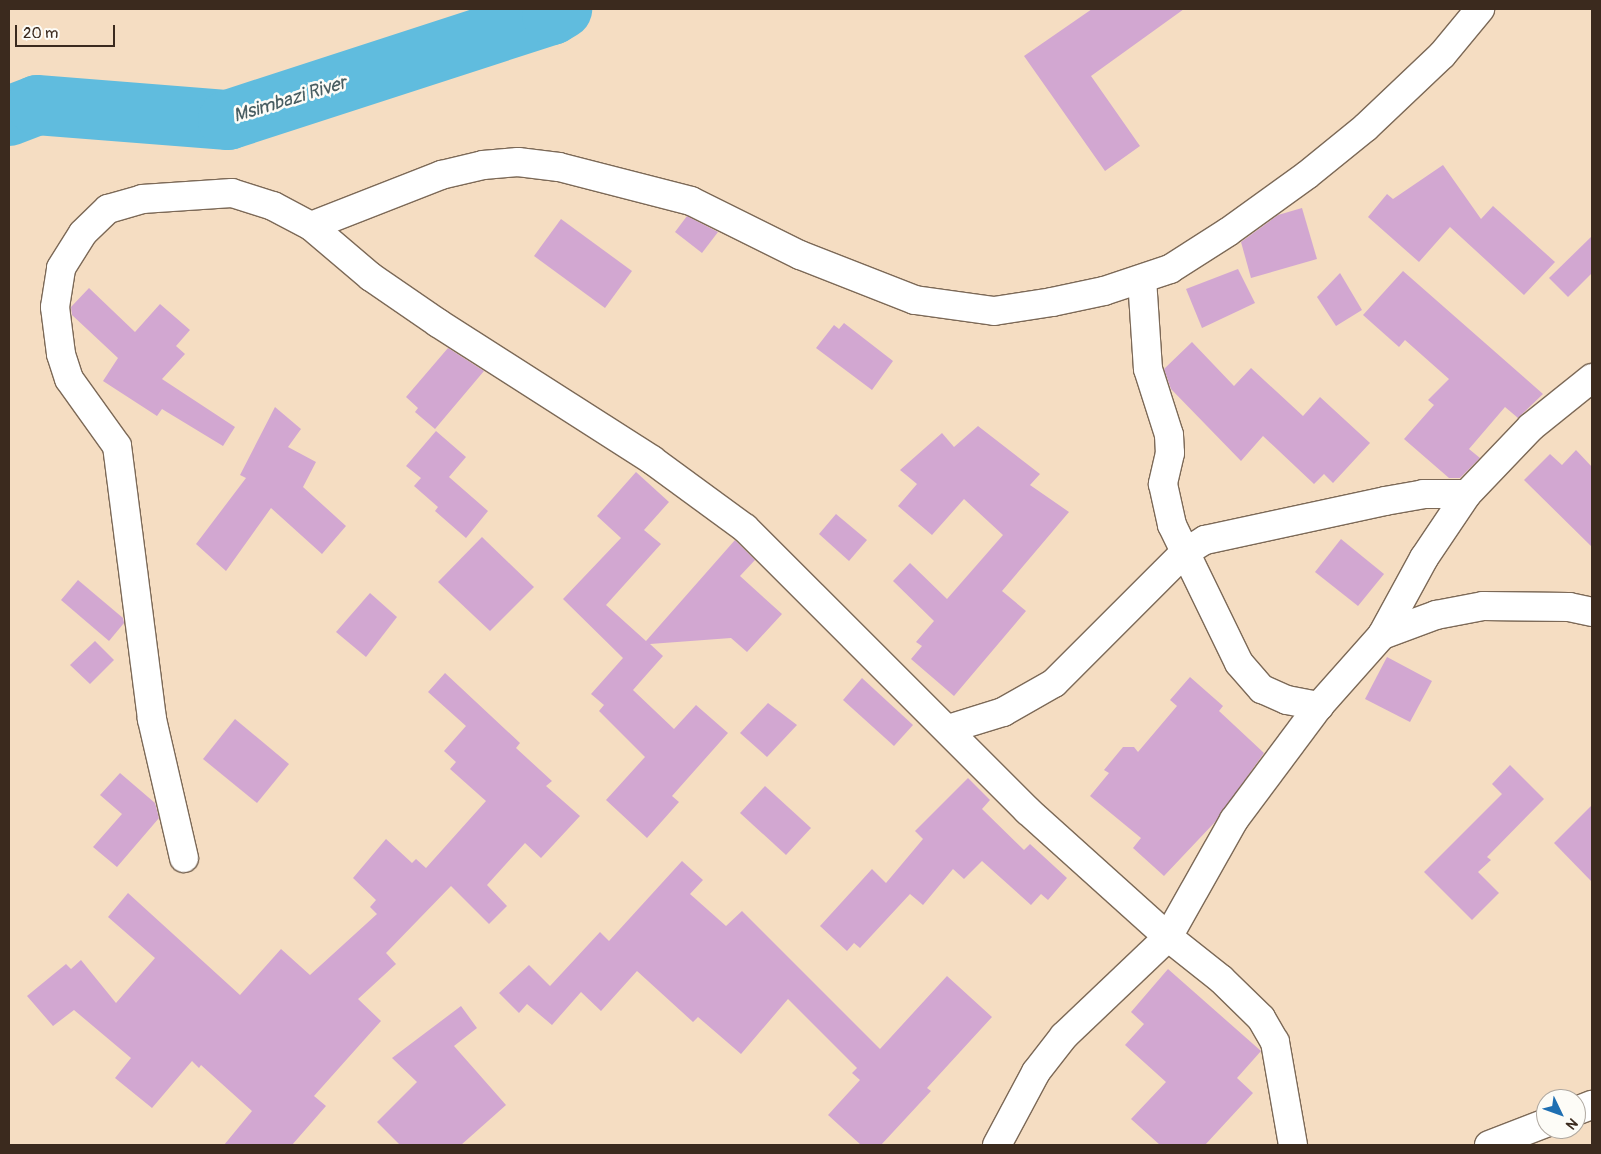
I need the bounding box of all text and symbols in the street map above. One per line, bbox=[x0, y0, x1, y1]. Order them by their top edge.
scale bar bbox=[18, 15, 118, 47]
text: 20 m bbox=[23, 24, 58, 43]
water label: Msimbazi River bbox=[231, 72, 349, 128]
north arrow bbox=[1536, 1089, 1586, 1139]
text: N bbox=[1562, 1114, 1581, 1133]

